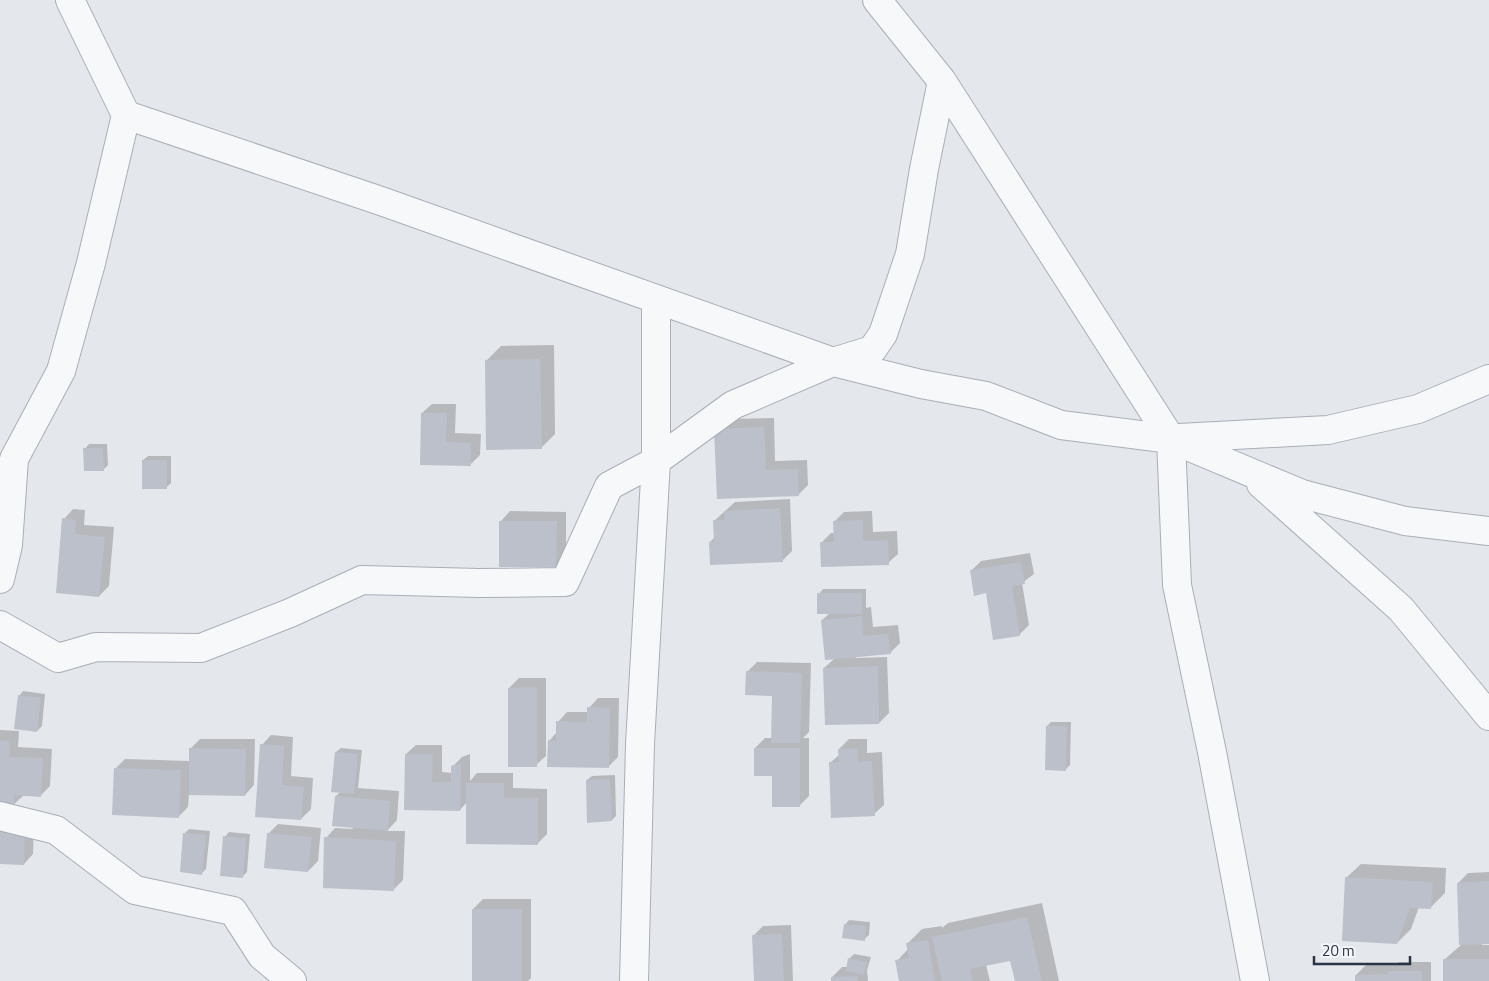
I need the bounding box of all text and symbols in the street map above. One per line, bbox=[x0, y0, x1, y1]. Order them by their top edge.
scale bar bbox=[1314, 934, 1410, 966]
text: 20 m bbox=[1322, 939, 1355, 962]

